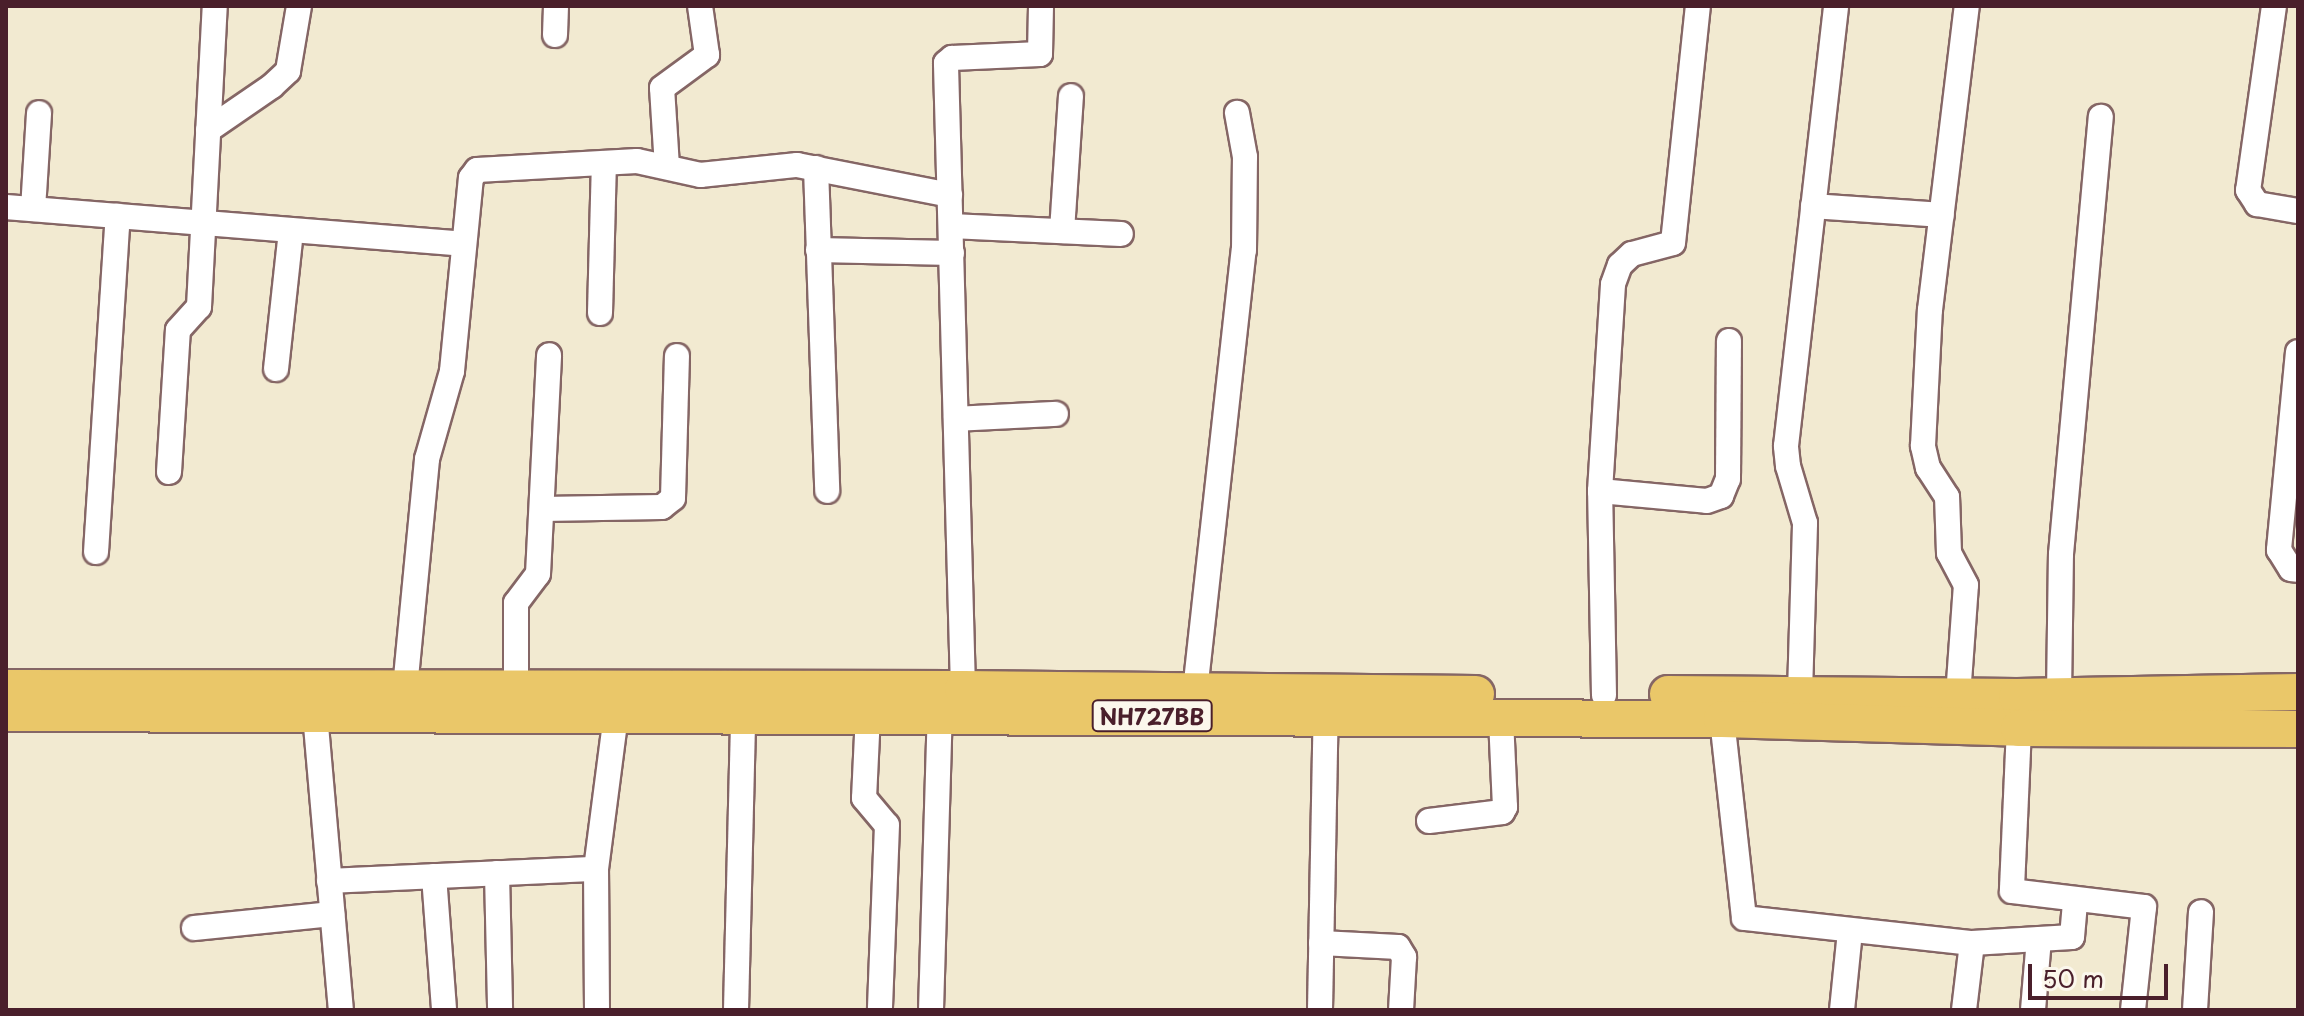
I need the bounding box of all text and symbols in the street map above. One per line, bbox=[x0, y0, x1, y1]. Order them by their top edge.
road number: NH727BB bbox=[1090, 698, 1214, 734]
scale bar bbox=[2032, 948, 2172, 998]
text: 50 m bbox=[2042, 960, 2104, 996]

